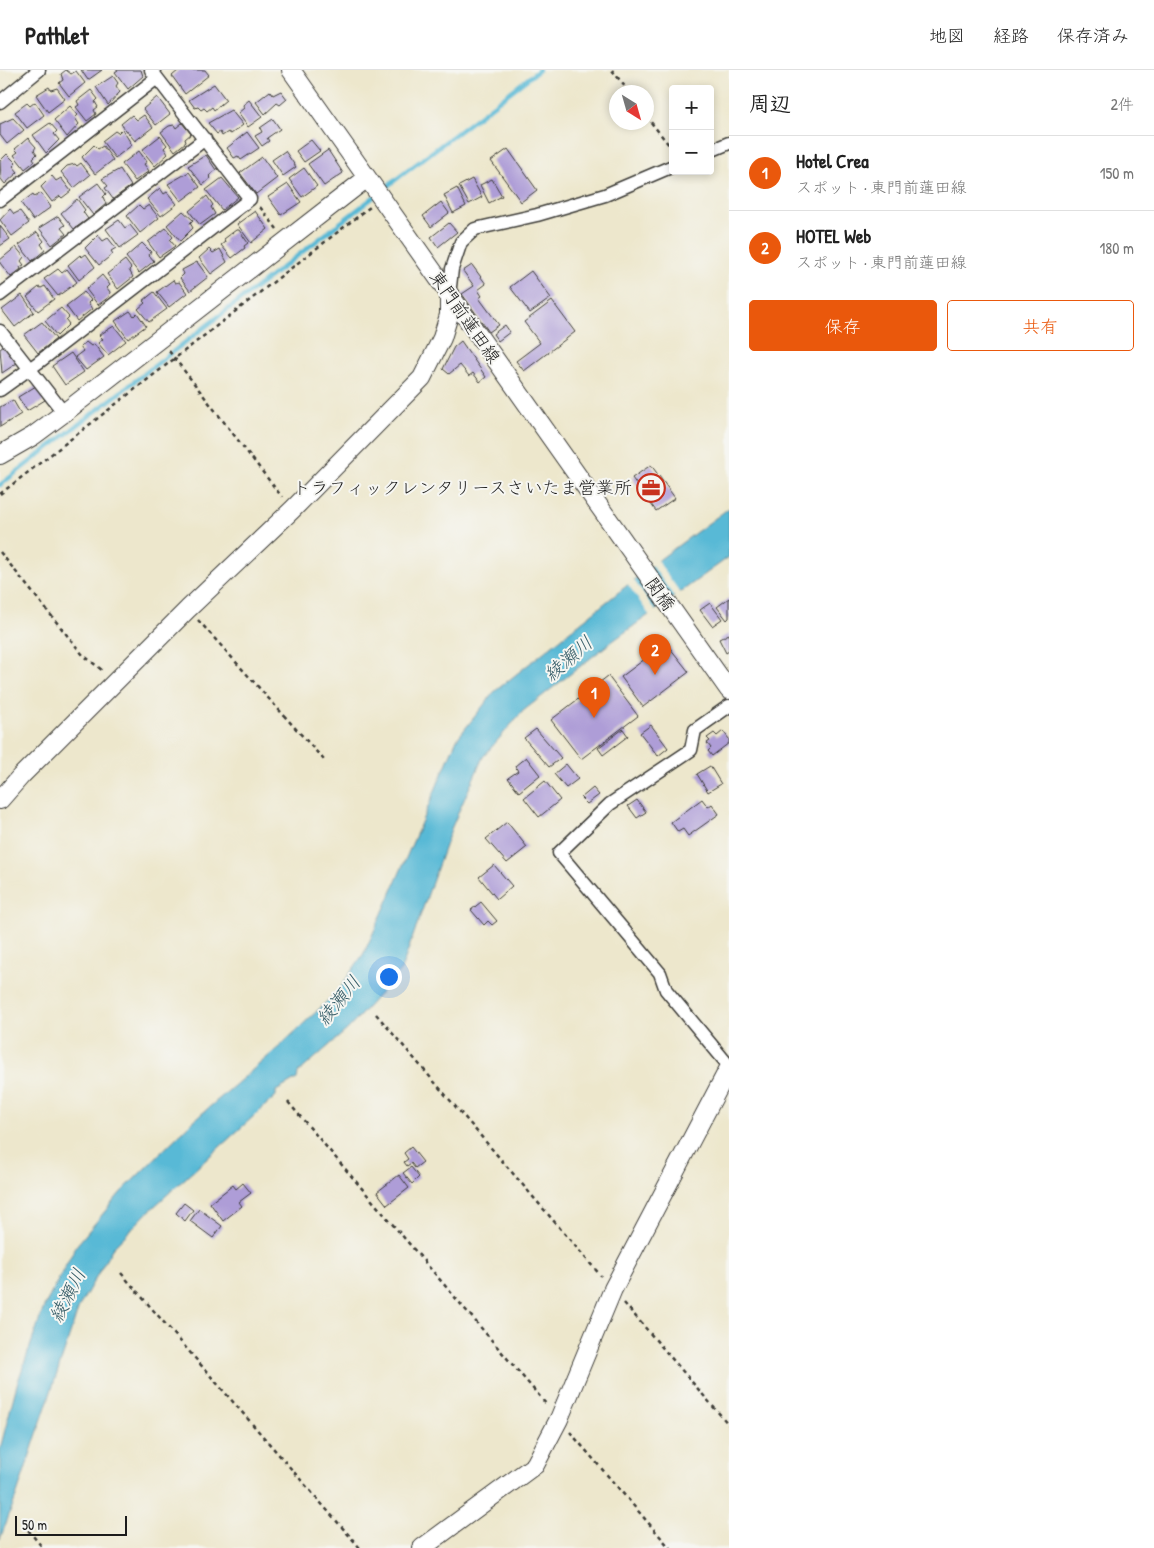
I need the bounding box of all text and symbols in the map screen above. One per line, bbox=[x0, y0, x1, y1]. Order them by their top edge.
text: Pathlet bbox=[25, 19, 88, 51]
text: 地図 bbox=[929, 23, 965, 48]
text: 経路 bbox=[993, 23, 1029, 48]
text: 保存済み bbox=[1057, 23, 1129, 48]
north arrow bbox=[609, 85, 654, 130]
map controls bbox=[669, 85, 714, 175]
button: + bbox=[669, 85, 714, 130]
text: 周辺 bbox=[749, 89, 791, 118]
text: 2件 bbox=[1111, 93, 1134, 115]
button: − bbox=[669, 130, 714, 175]
text: Hotel Crea bbox=[796, 148, 869, 174]
text: 1 bbox=[762, 162, 768, 184]
text: 150 m bbox=[1100, 162, 1134, 184]
text: スポット · 東門前蓮田線 bbox=[796, 176, 967, 198]
text: HOTEL Web bbox=[796, 223, 871, 249]
text: 2 bbox=[761, 237, 769, 259]
text: 180 m bbox=[1100, 237, 1134, 259]
text: スポット · 東門前蓮田線 bbox=[796, 251, 967, 273]
street label: 東門前蓮田線 bbox=[424, 265, 507, 368]
button: 保存 bbox=[749, 300, 937, 351]
button: 共有 bbox=[947, 300, 1134, 351]
office icon: トラフィックレンタリースさいたま営業所 bbox=[636, 473, 666, 503]
place label: トラフィックレンタリースさいたま営業所 bbox=[293, 475, 632, 500]
street label: 関橋 bbox=[640, 572, 681, 616]
water label: 綾瀬川 bbox=[538, 629, 598, 687]
pin: 2 bbox=[639, 634, 671, 675]
pin: 1 bbox=[578, 677, 610, 718]
your location bbox=[376, 964, 402, 990]
water label: 綾瀬川 bbox=[310, 970, 366, 1030]
water label: 綾瀬川 bbox=[42, 1264, 92, 1326]
scale bar bbox=[15, 1513, 128, 1536]
text: 50 m bbox=[22, 1515, 47, 1534]

